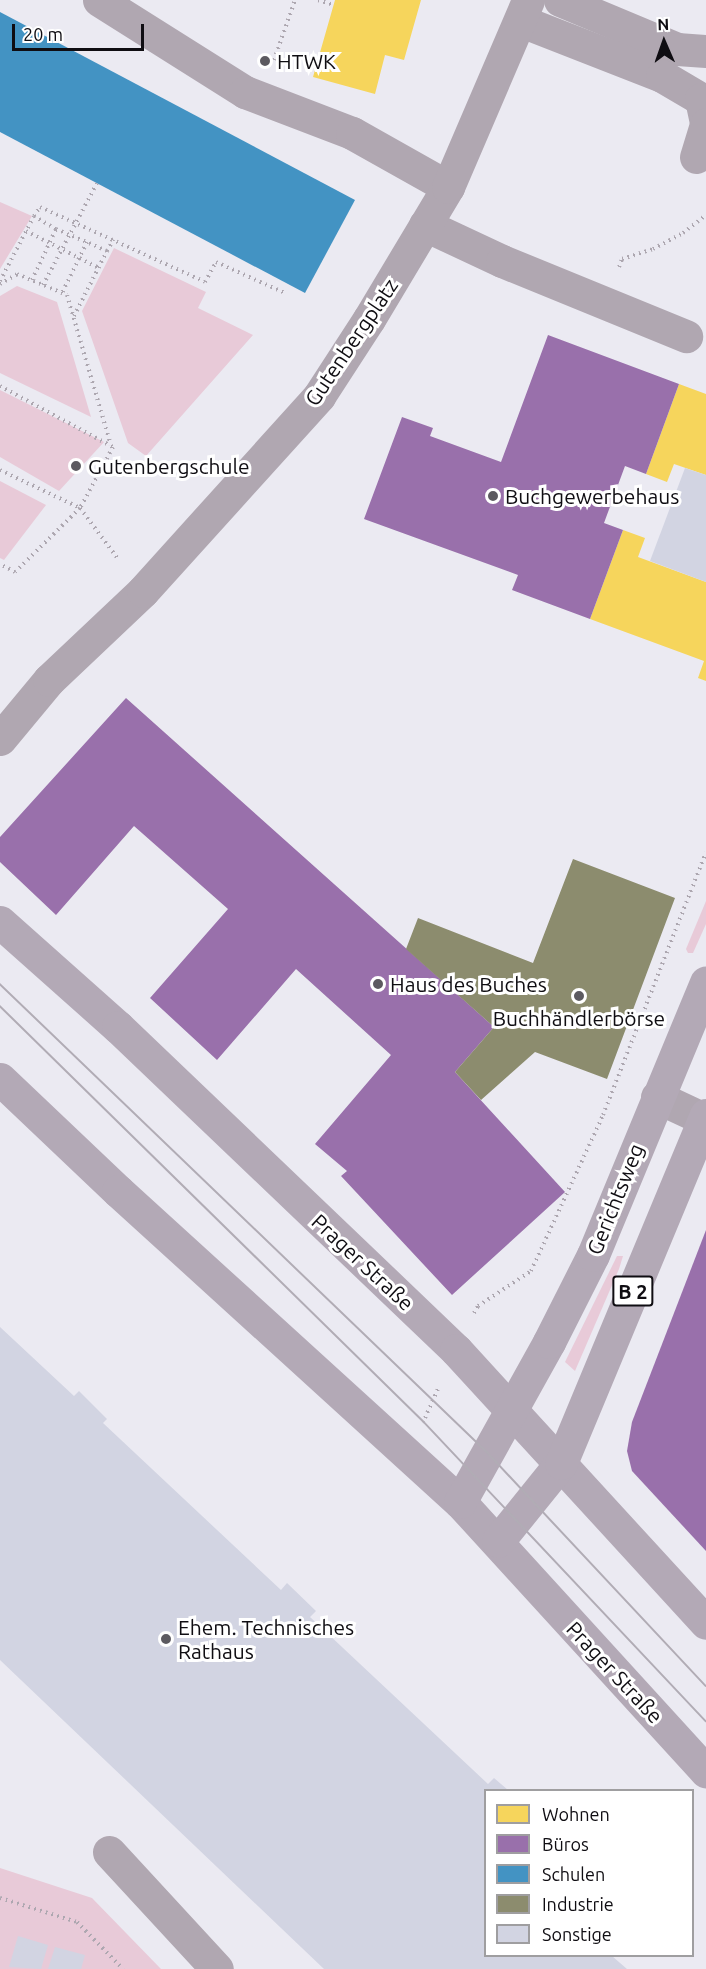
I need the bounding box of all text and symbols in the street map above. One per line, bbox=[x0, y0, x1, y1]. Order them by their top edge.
scale bar bbox=[15, 12, 147, 50]
north arrow bbox=[634, 12, 694, 72]
text: N bbox=[657, 15, 670, 33]
text: 20 m bbox=[23, 24, 63, 44]
place label: HTWK bbox=[277, 48, 336, 74]
marker: HTWK bbox=[258, 54, 272, 68]
street label: Gutenbergplatz bbox=[299, 274, 403, 410]
place label: Gutenbergschule bbox=[88, 453, 250, 479]
marker: Gutenbergschule bbox=[69, 459, 83, 473]
place label: Buchgewerbehaus bbox=[505, 483, 679, 509]
marker: Buchgewerbehaus bbox=[486, 489, 500, 503]
place label: Haus des Buches bbox=[390, 971, 547, 997]
marker: Haus des Buches bbox=[371, 977, 385, 991]
marker: Buchhändlerbörse bbox=[572, 989, 586, 1003]
place label: Buchhändlerbörse bbox=[493, 1005, 665, 1031]
street label: Gerichtsweg bbox=[581, 1140, 649, 1258]
street label: Prager Straße bbox=[307, 1208, 419, 1316]
road number: B 2 bbox=[612, 1274, 654, 1308]
place label: Ehem. Technisches Rathaus bbox=[178, 1614, 354, 1664]
street label: Prager Straße bbox=[561, 1616, 669, 1728]
marker: Ehem. Technisches Rathaus bbox=[159, 1632, 173, 1646]
legend bbox=[484, 1789, 694, 1957]
text: Wohnen bbox=[542, 1804, 610, 1824]
text: Büros bbox=[542, 1834, 589, 1854]
text: Schulen bbox=[542, 1864, 605, 1884]
text: Industrie bbox=[542, 1894, 614, 1914]
text: Sonstige bbox=[542, 1924, 612, 1944]

